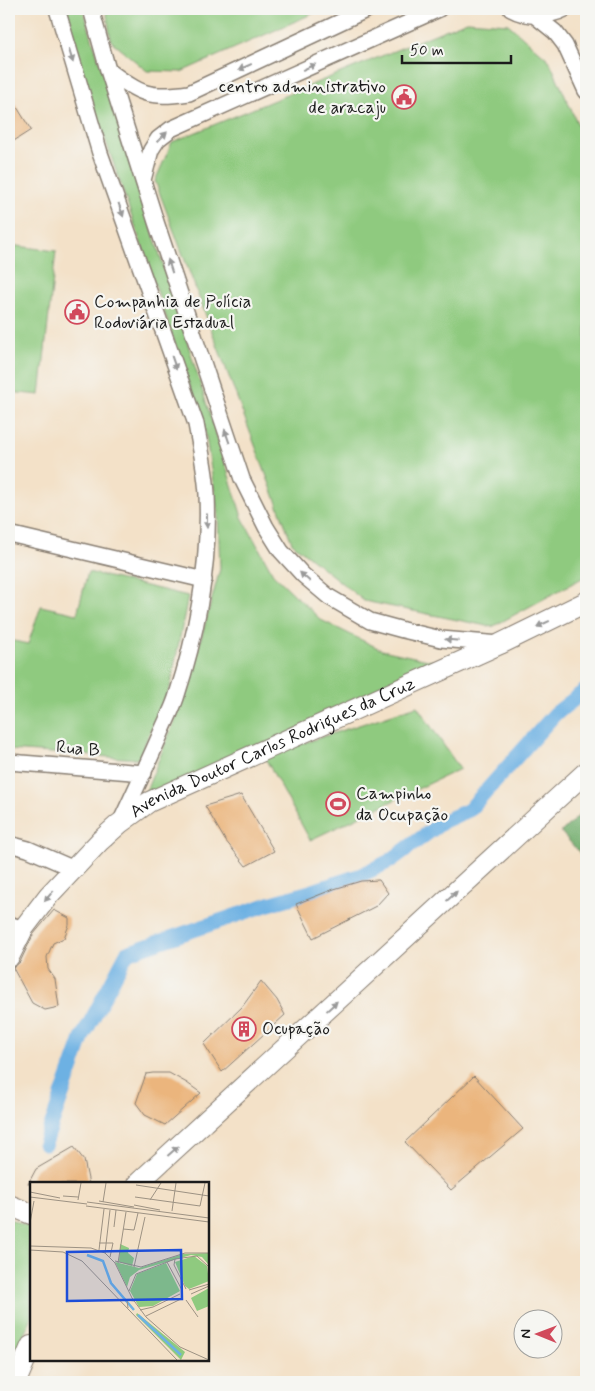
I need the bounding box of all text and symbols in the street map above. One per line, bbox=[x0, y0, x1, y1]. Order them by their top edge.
scale bar bbox=[402, 32, 511, 64]
text: 50 m bbox=[410, 41, 444, 61]
one-way arrow bbox=[67, 48, 75, 63]
one-way arrow bbox=[238, 63, 252, 71]
one-way arrow bbox=[302, 63, 316, 71]
place label: centro administrativo de aracaju bbox=[219, 75, 386, 120]
public building icon: centro administrativo de aracaju bbox=[391, 84, 417, 110]
one-way arrow bbox=[156, 131, 168, 143]
one-way arrow bbox=[117, 203, 125, 218]
one-way arrow bbox=[166, 258, 174, 273]
place label: Companhia de Polícia Rodoviária Estadual bbox=[94, 290, 251, 335]
public building icon: Companhia de Polícia Rodoviária Estadual bbox=[64, 299, 90, 325]
one-way arrow bbox=[171, 356, 179, 371]
one-way arrow bbox=[223, 429, 230, 444]
one-way arrow bbox=[203, 514, 211, 530]
one-way arrow bbox=[299, 571, 312, 582]
one-way arrow bbox=[536, 620, 550, 628]
one-way arrow bbox=[443, 635, 459, 643]
street label: Avenida Doutor Carlos Rodrigues da Cruz bbox=[125, 672, 419, 824]
street label: Rua B bbox=[55, 735, 101, 763]
place label: Campinho da Ocupação bbox=[356, 782, 448, 827]
sports icon: Campinho da Ocupação bbox=[325, 791, 351, 817]
one-way arrow bbox=[43, 890, 54, 903]
one-way arrow bbox=[445, 890, 457, 902]
one-way arrow bbox=[325, 1000, 337, 1012]
building icon: Ocupação bbox=[231, 1016, 257, 1042]
place label: Ocupação bbox=[262, 1017, 330, 1041]
one-way arrow bbox=[166, 1145, 179, 1156]
inset map bbox=[30, 1182, 209, 1361]
north arrow bbox=[512, 1308, 562, 1358]
text: N bbox=[517, 1329, 535, 1339]

